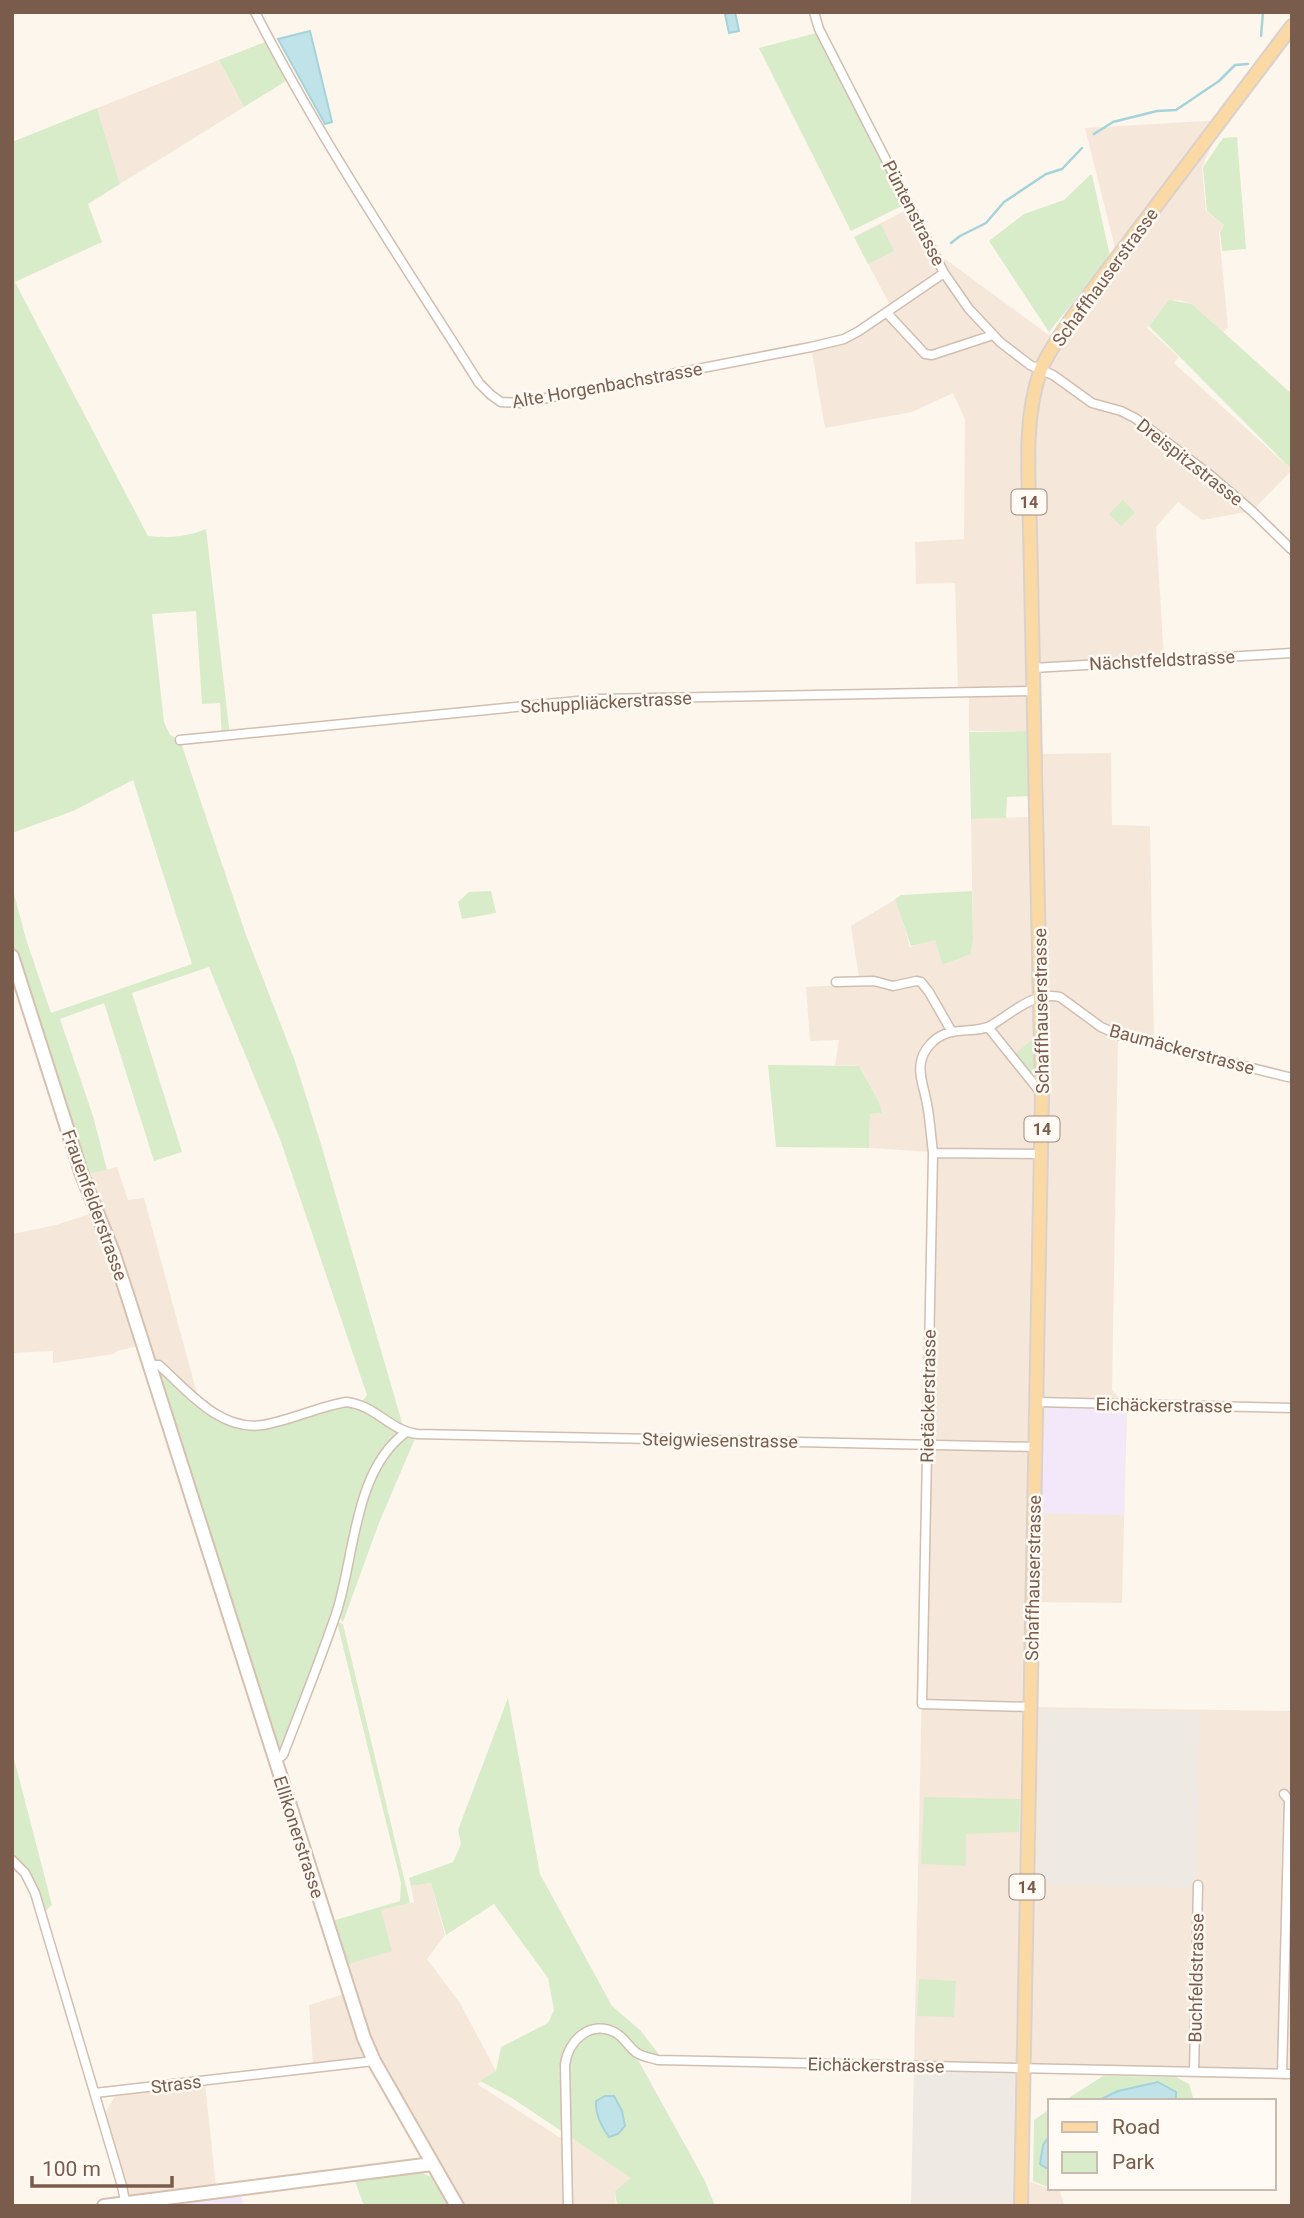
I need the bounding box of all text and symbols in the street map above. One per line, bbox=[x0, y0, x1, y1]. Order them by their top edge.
street label: Püntenstrasse bbox=[878, 157, 950, 269]
street label: Schaffhauserstrasse bbox=[1048, 204, 1162, 350]
street label: Alte Horgenbachstrasse bbox=[510, 358, 704, 412]
street label: Dreispitzstrasse bbox=[1133, 414, 1247, 510]
road number: 14 bbox=[1012, 489, 1046, 514]
street label: Nächstfeldstrasse bbox=[1088, 646, 1236, 674]
street label: Schuppliäckerstrasse bbox=[520, 687, 692, 717]
street label: Schaffhauserstrasse bbox=[1029, 928, 1053, 1094]
street label: Baumäckerstrasse bbox=[1107, 1020, 1257, 1078]
road number: 14 bbox=[1024, 1116, 1060, 1142]
street label: Frauenfelderstrasse bbox=[58, 1127, 132, 1283]
street label: Rietäckerstrasse bbox=[916, 1329, 940, 1463]
street label: Eichäckerstrasse bbox=[1096, 1393, 1232, 1417]
street label: Steigwiesenstrasse bbox=[642, 1428, 798, 1452]
street label: Schaffhauserstrasse bbox=[1021, 1495, 1045, 1661]
street label: Ellikonerstrasse bbox=[269, 1773, 329, 1901]
road number: 14 bbox=[1010, 1874, 1044, 1899]
street label: Buchfeldstrasse bbox=[1184, 1913, 1208, 2043]
street label: Eichäckerstrasse bbox=[808, 2053, 944, 2077]
street label: Strass bbox=[150, 2070, 202, 2098]
legend bbox=[1048, 2099, 1276, 2190]
text: Road bbox=[1112, 2115, 1160, 2139]
scale bar bbox=[32, 2144, 172, 2188]
text: Park bbox=[1112, 2150, 1155, 2174]
text: 100 m bbox=[42, 2157, 101, 2181]

